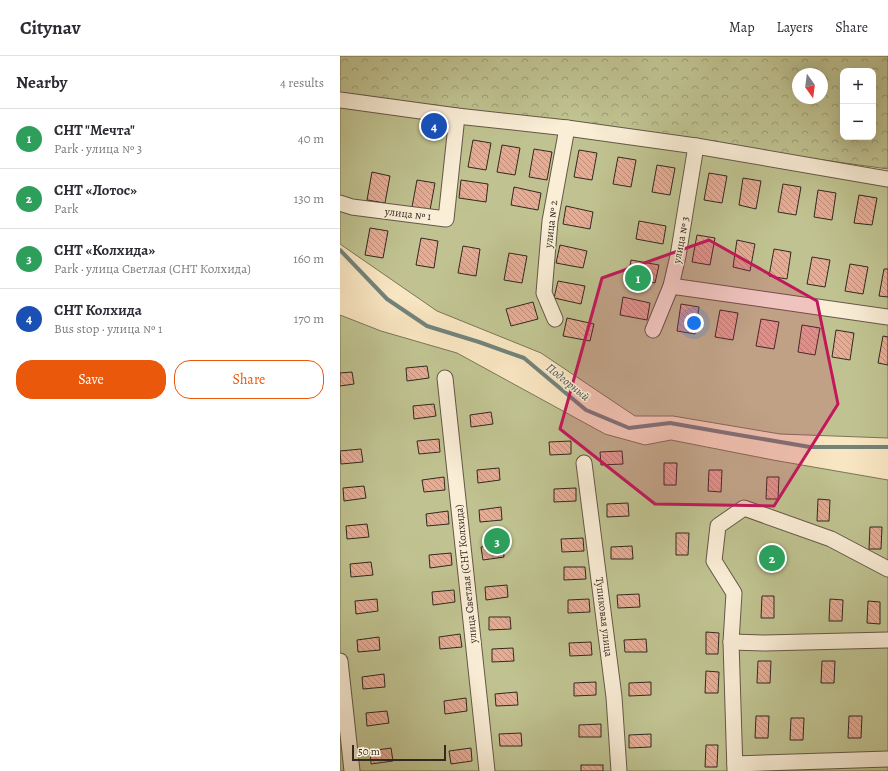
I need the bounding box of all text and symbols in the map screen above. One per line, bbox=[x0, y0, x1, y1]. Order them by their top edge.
text: Citynav bbox=[20, 15, 81, 41]
text: Map bbox=[729, 18, 755, 37]
text: Layers bbox=[777, 18, 813, 37]
text: Share bbox=[835, 18, 868, 37]
north arrow bbox=[792, 68, 828, 104]
map controls bbox=[840, 68, 876, 140]
button: + bbox=[840, 68, 876, 104]
text: Nearby bbox=[16, 71, 67, 94]
text: 4 results bbox=[280, 74, 324, 91]
button: − bbox=[840, 104, 876, 140]
pin: 4 bbox=[421, 111, 447, 141]
text: СНТ "Мечта" bbox=[54, 120, 135, 140]
text: 1 bbox=[27, 130, 31, 147]
text: 40 m bbox=[298, 130, 324, 147]
text: Park · улица № 3 bbox=[54, 140, 142, 157]
text: СНТ «Лотос» bbox=[54, 180, 137, 200]
text: 2 bbox=[26, 190, 32, 207]
text: 130 m bbox=[294, 190, 324, 207]
street label: улица № 2 bbox=[541, 199, 561, 250]
text: Park bbox=[54, 200, 78, 217]
street label: улица № 1 bbox=[383, 204, 432, 224]
street label: улица № 3 bbox=[669, 215, 693, 266]
text: СНТ «Колхида» bbox=[54, 240, 155, 260]
text: 3 bbox=[26, 250, 32, 267]
text: 160 m bbox=[293, 250, 324, 267]
text: Park · улица Светлая (СНТ Колхида) bbox=[54, 260, 251, 277]
pin: 1 bbox=[625, 263, 651, 293]
text: СНТ Колхида bbox=[54, 300, 142, 320]
text: 4 bbox=[26, 310, 32, 327]
text: 170 m bbox=[294, 310, 324, 327]
your location bbox=[684, 313, 704, 333]
text: Bus stop · улица № 1 bbox=[54, 320, 162, 337]
water label: Подгорный bbox=[543, 359, 593, 405]
button: Save bbox=[16, 360, 166, 399]
button: Share bbox=[174, 360, 324, 399]
street label: улица Светлая (СНТ Колхида) bbox=[451, 504, 481, 645]
pin: 3 bbox=[484, 526, 510, 556]
pin: 2 bbox=[759, 543, 785, 573]
street label: Тупиковая улица bbox=[592, 576, 616, 659]
scale bar bbox=[352, 743, 446, 762]
text: 50 m bbox=[358, 744, 380, 759]

